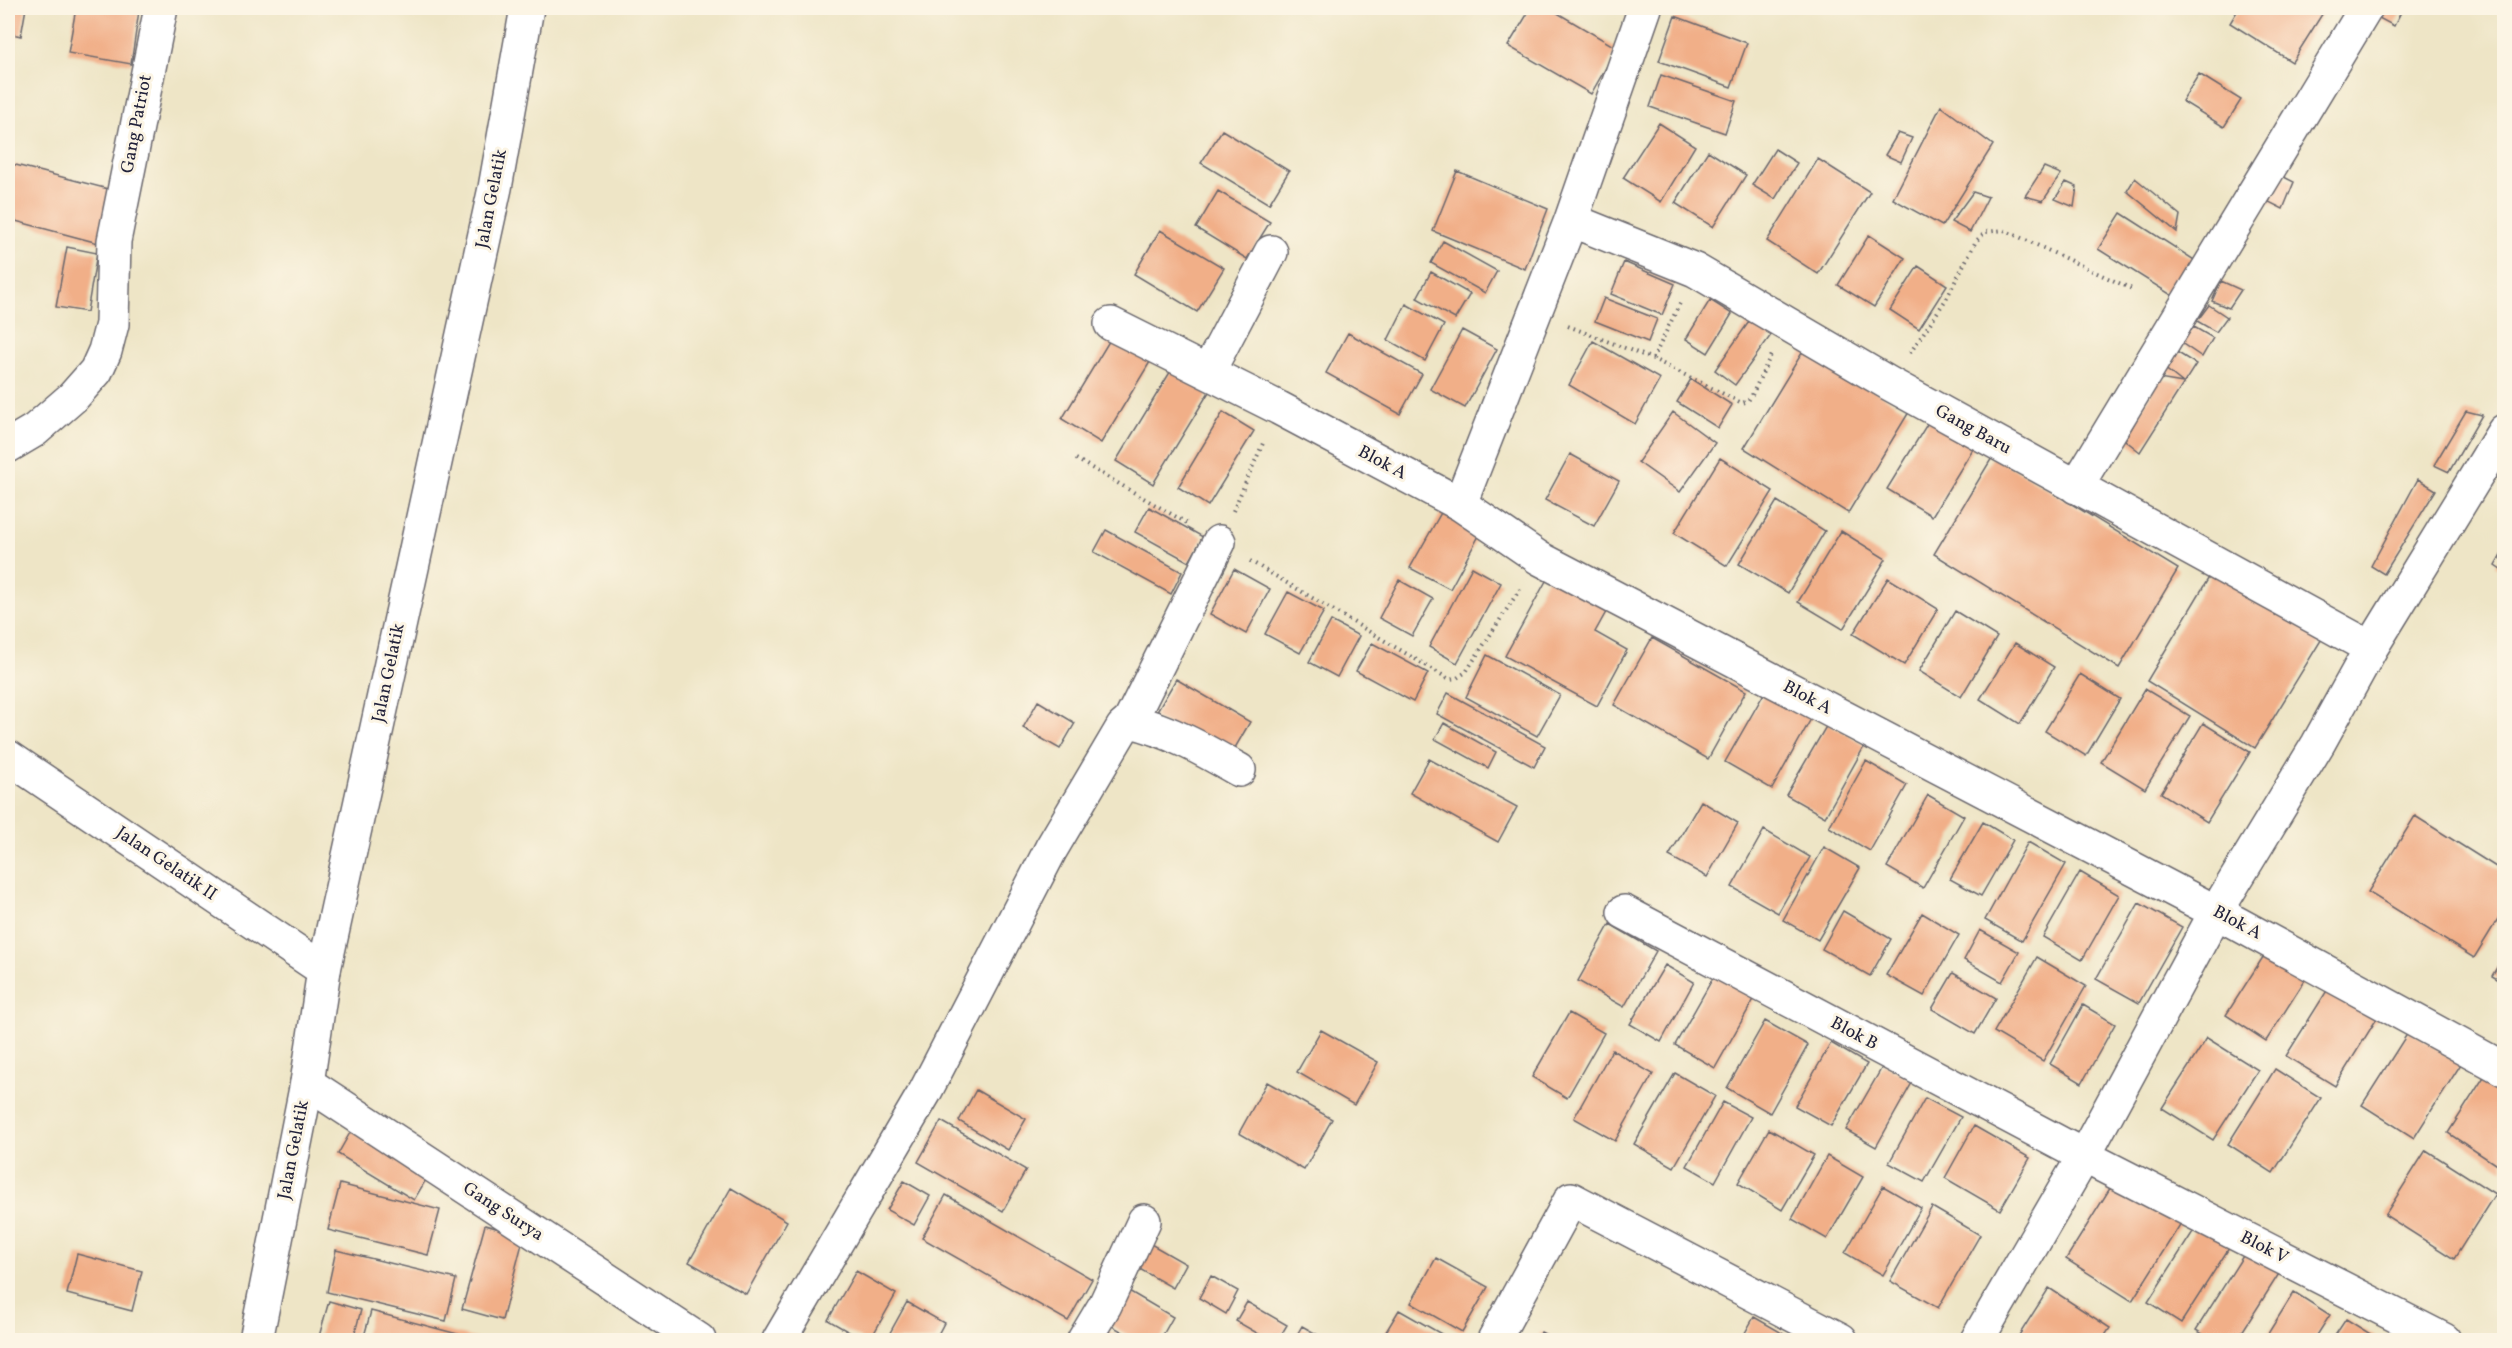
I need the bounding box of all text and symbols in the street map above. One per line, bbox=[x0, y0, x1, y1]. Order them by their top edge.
street label: Gang Patriot bbox=[115, 73, 159, 175]
street label: Jalan Gelatik bbox=[470, 147, 514, 251]
street label: Gang Baru bbox=[1930, 399, 2016, 461]
street label: Blok A bbox=[1353, 440, 1411, 486]
street label: Jalan Gelatik bbox=[366, 621, 412, 725]
street label: Blok A bbox=[1778, 675, 1836, 721]
street label: Jalan Gelatik II bbox=[110, 821, 222, 907]
street label: Blok A bbox=[2208, 900, 2266, 946]
street label: Blok B bbox=[1826, 1011, 1882, 1057]
street label: Jalan Gelatik bbox=[272, 1098, 316, 1202]
street label: Gang Surya bbox=[458, 1176, 548, 1248]
street label: Blok V bbox=[2236, 1225, 2292, 1271]

